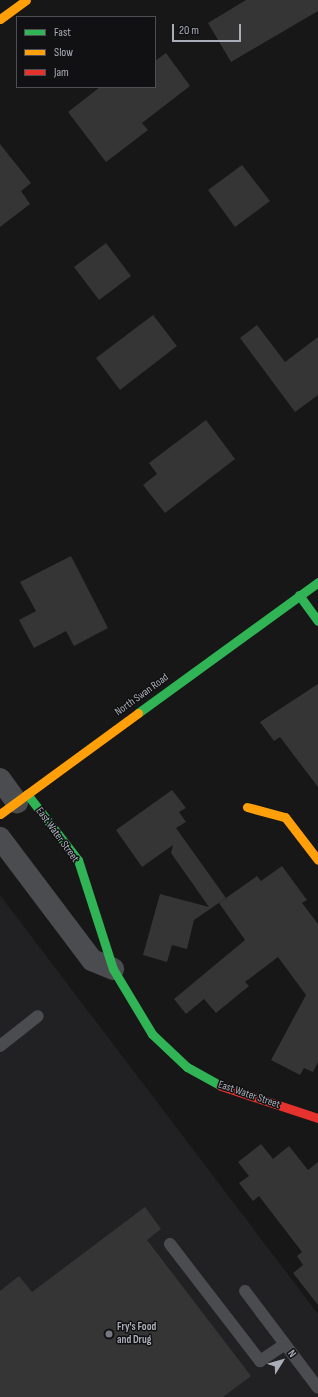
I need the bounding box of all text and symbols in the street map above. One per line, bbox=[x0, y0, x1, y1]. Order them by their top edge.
legend bbox=[16, 16, 156, 88]
scale bar bbox=[174, 16, 243, 42]
text: 20 m bbox=[179, 23, 199, 38]
text: Fast bbox=[54, 25, 71, 40]
text: Slow bbox=[54, 45, 73, 60]
text: Jam bbox=[54, 65, 69, 80]
street label: North Swan Road bbox=[113, 671, 171, 719]
street label: East Water Street bbox=[33, 805, 81, 865]
street label: East Water Street bbox=[216, 1078, 282, 1112]
place label: Fry's Food and Drug bbox=[117, 1321, 156, 1347]
marker: Fry's Food and Drug bbox=[104, 1329, 114, 1339]
north arrow bbox=[262, 1341, 302, 1381]
text: N bbox=[285, 1347, 299, 1360]

